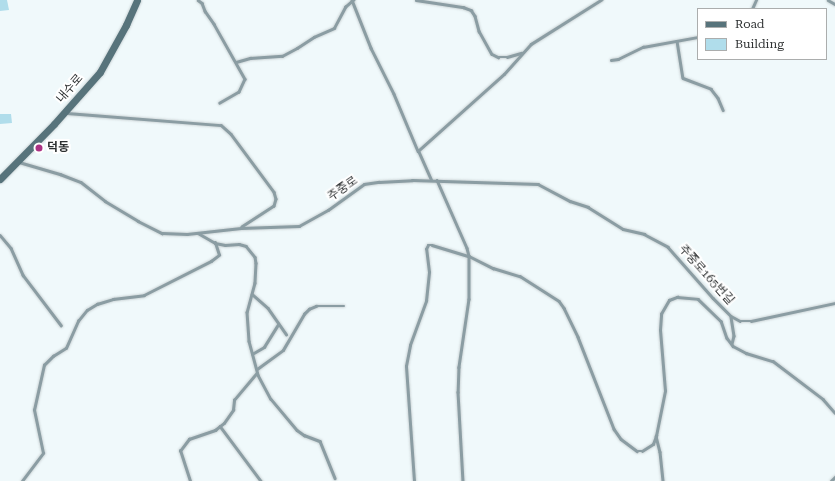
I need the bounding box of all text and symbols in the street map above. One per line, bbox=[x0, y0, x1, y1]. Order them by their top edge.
legend bbox=[697, 8, 827, 60]
text: Road bbox=[735, 17, 764, 31]
text: Building bbox=[735, 37, 784, 51]
street label: 내수로 bbox=[54, 72, 86, 106]
place label: 덕동 bbox=[47, 141, 69, 155]
marker: 덕동 bbox=[34, 143, 44, 153]
street label: 주중로 bbox=[325, 174, 361, 204]
street label: 주중로165번길 bbox=[675, 242, 737, 308]

